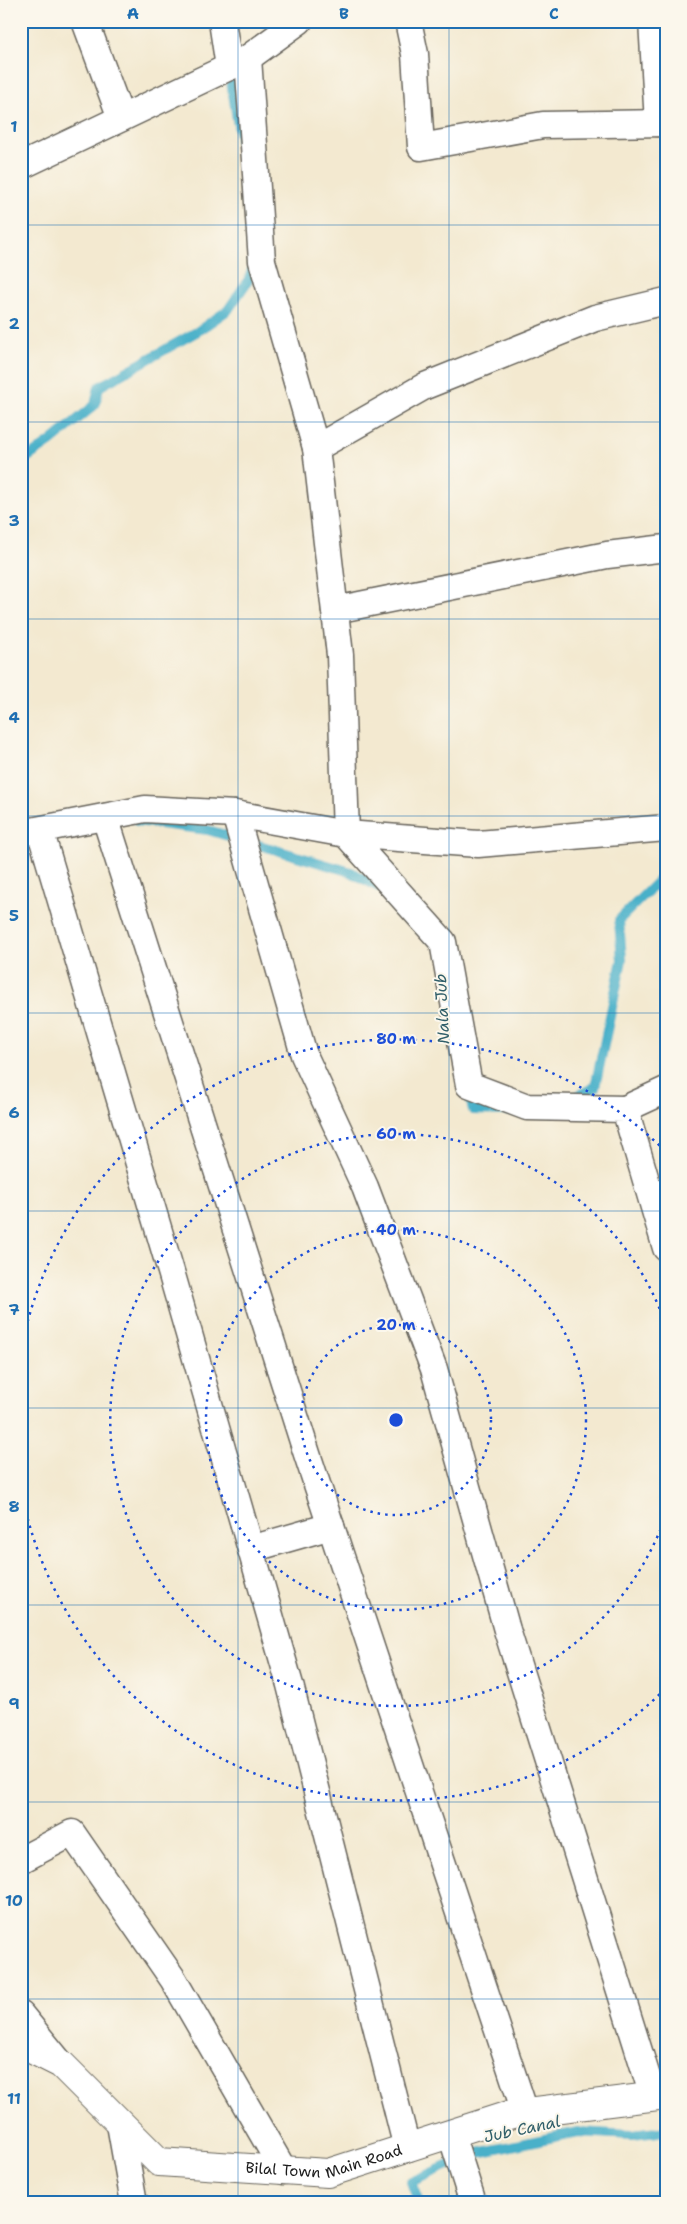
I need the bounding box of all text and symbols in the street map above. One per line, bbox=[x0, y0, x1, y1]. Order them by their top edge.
text: A bbox=[127, 3, 139, 24]
text: B bbox=[339, 3, 349, 24]
text: C bbox=[549, 3, 559, 24]
text: 1 bbox=[10, 116, 18, 137]
text: 2 bbox=[8, 313, 20, 334]
text: 3 bbox=[8, 510, 20, 531]
text: 4 bbox=[8, 707, 20, 728]
text: 5 bbox=[9, 905, 19, 926]
water label: Nala Jub bbox=[430, 973, 454, 1045]
text: 80 m bbox=[376, 1029, 416, 1049]
text: 6 bbox=[8, 1102, 20, 1123]
text: 60 m bbox=[376, 1124, 416, 1144]
text: 40 m bbox=[376, 1220, 416, 1240]
text: 7 bbox=[8, 1299, 20, 1320]
text: 20 m bbox=[376, 1315, 416, 1335]
centre of rings bbox=[387, 1411, 405, 1429]
text: 8 bbox=[8, 1496, 20, 1517]
text: 9 bbox=[8, 1693, 20, 1714]
text: 10 bbox=[5, 1890, 23, 1911]
text: 11 bbox=[7, 2088, 21, 2109]
water label: Jub Canal bbox=[482, 2111, 562, 2147]
street label: Bilal Town Main Road bbox=[245, 2140, 405, 2183]

